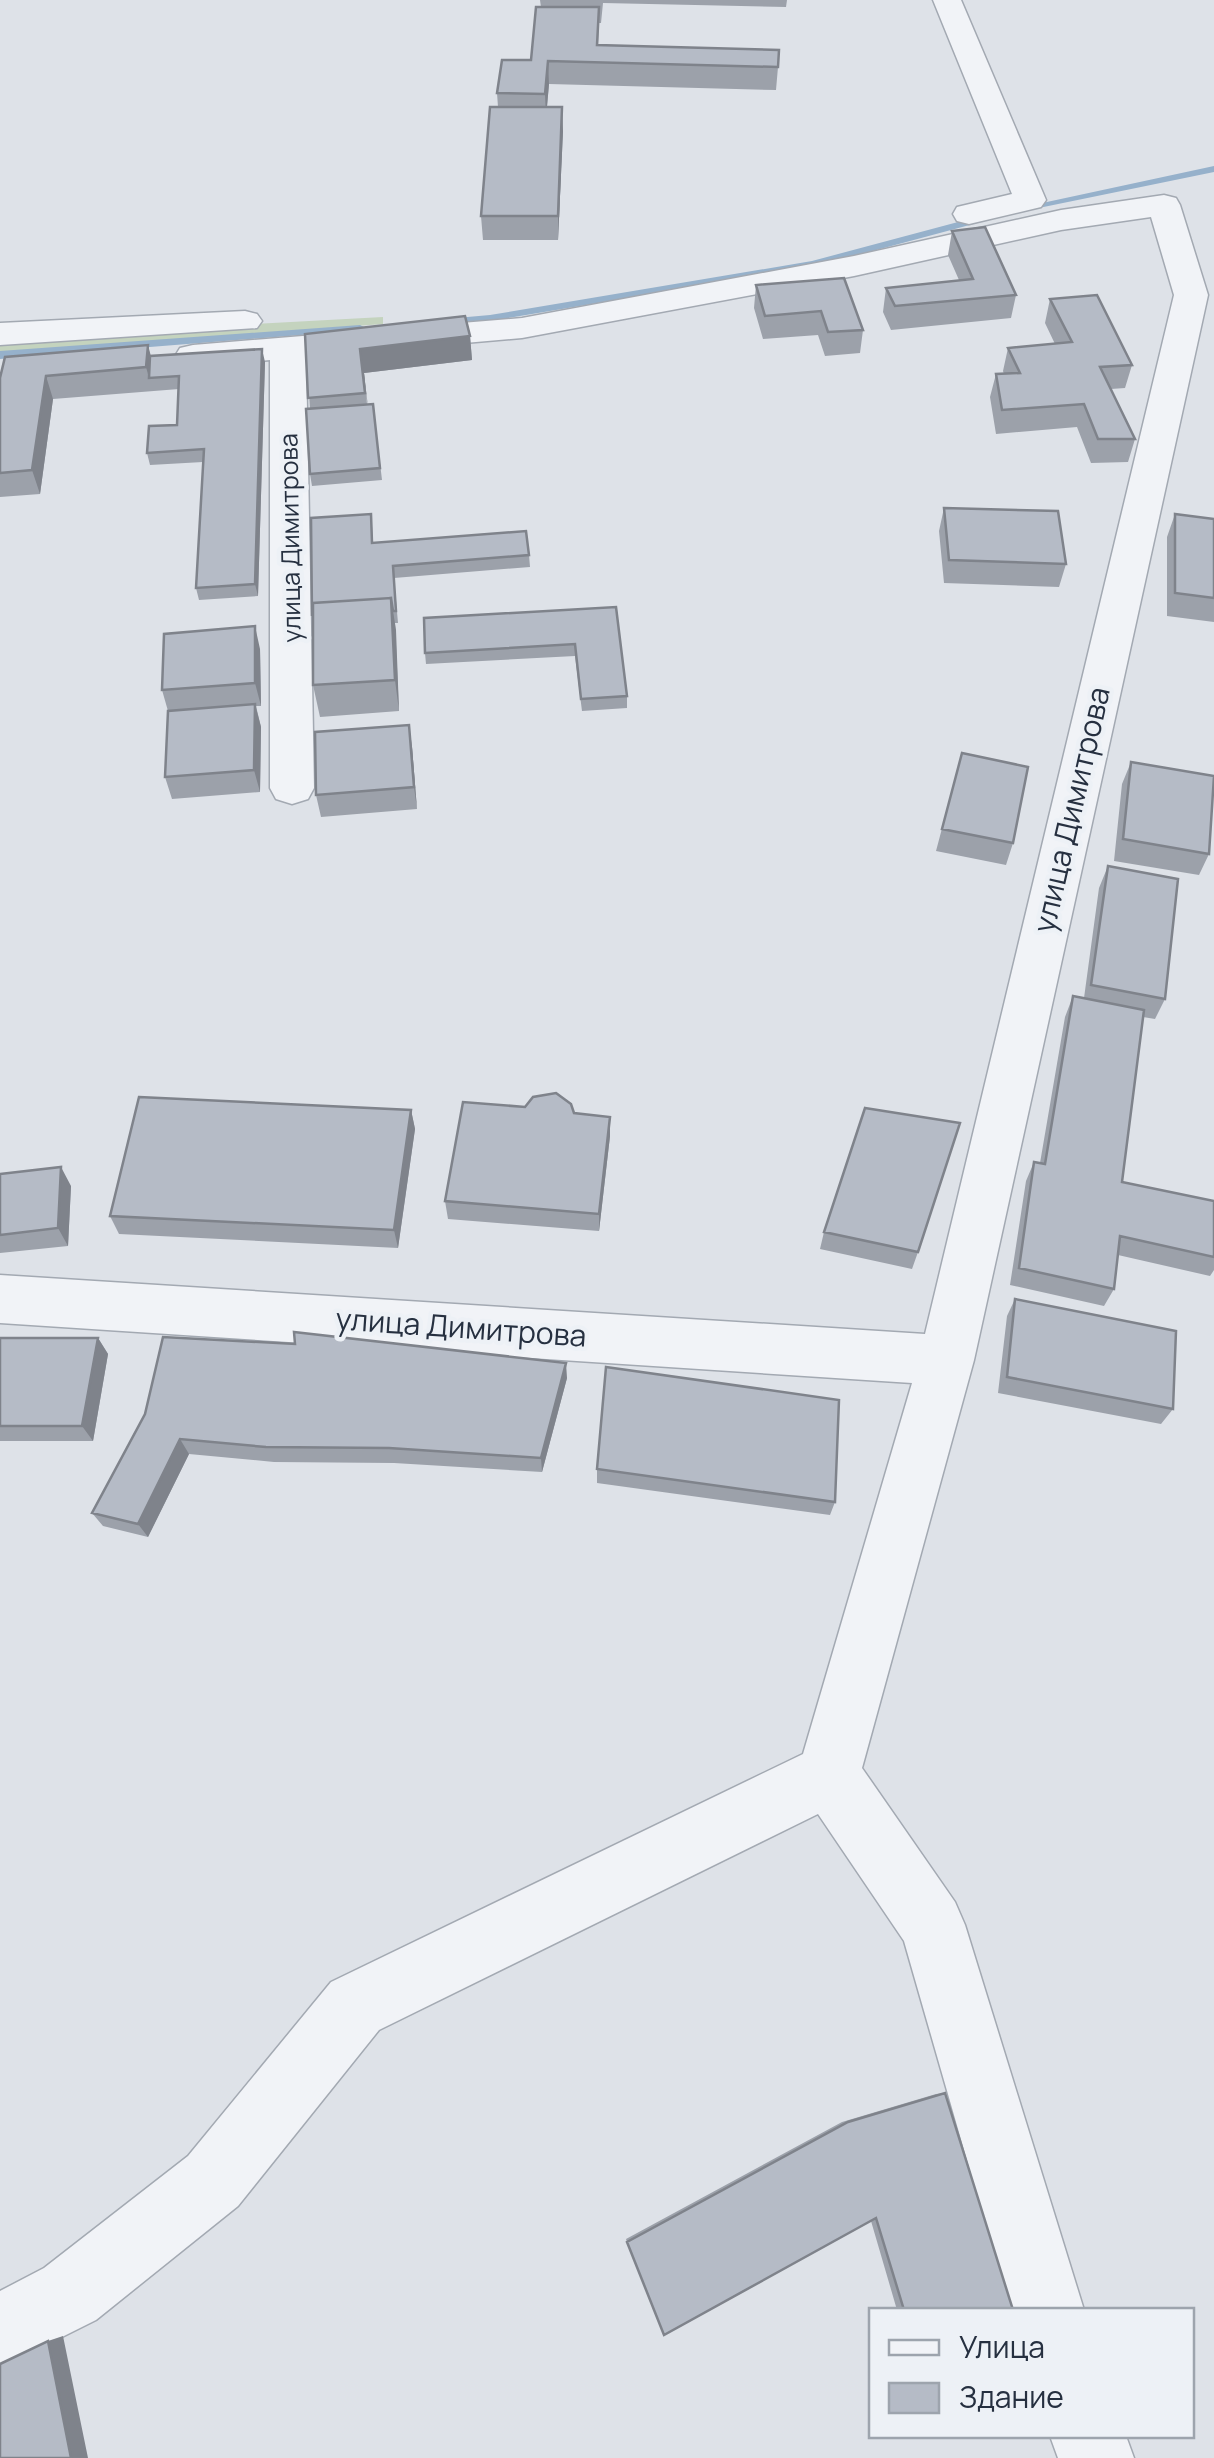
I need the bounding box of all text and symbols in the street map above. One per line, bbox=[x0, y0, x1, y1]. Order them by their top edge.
street label: улица Димитрова bbox=[270, 433, 309, 643]
street label: улица Димитрова bbox=[1022, 683, 1119, 937]
street label: улица Димитрова bbox=[334, 1297, 588, 1356]
legend bbox=[869, 2308, 1194, 2438]
text: Улица bbox=[959, 2326, 1045, 2367]
text: Здание bbox=[959, 2376, 1064, 2417]

